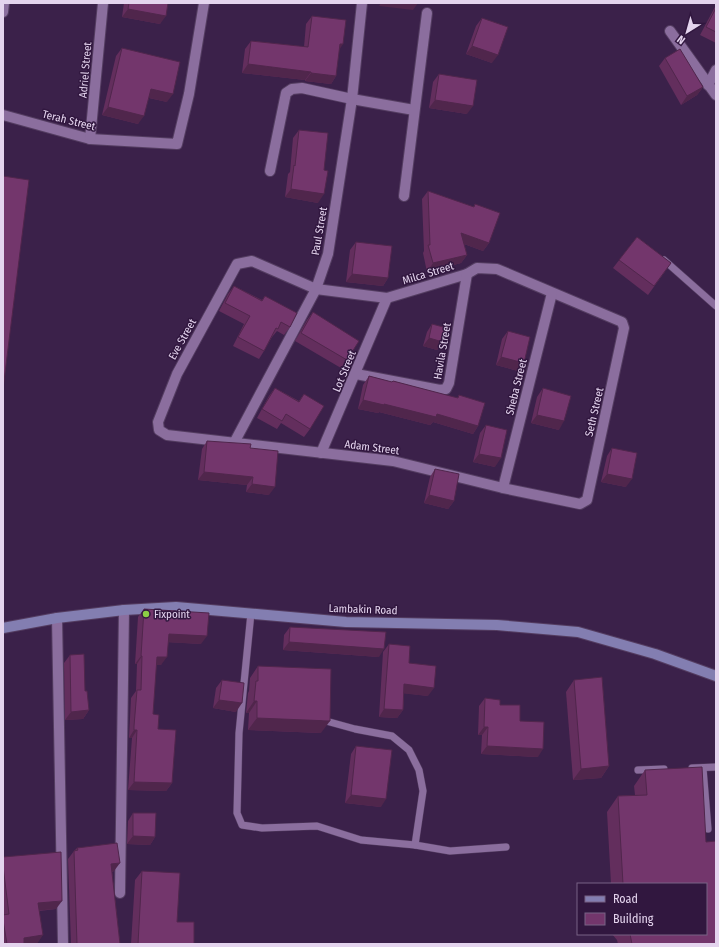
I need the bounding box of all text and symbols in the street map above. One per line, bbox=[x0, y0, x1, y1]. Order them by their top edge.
north arrow bbox=[667, 12, 707, 52]
text: N bbox=[675, 32, 688, 47]
street label: Adriel Street bbox=[77, 41, 94, 99]
street label: Terah Street bbox=[41, 108, 97, 133]
street label: Paul Street bbox=[309, 206, 330, 256]
street label: Milca Street bbox=[401, 259, 456, 287]
street label: Eve Street bbox=[166, 316, 199, 362]
street label: Havila Street bbox=[431, 321, 454, 380]
street label: Lot Street bbox=[330, 348, 359, 394]
street label: Sheba Street bbox=[503, 357, 530, 417]
street label: Seth Street bbox=[583, 386, 607, 438]
street label: Adam Street bbox=[344, 438, 401, 457]
street label: Lambakin Road bbox=[328, 602, 398, 617]
place label: Fixpoint bbox=[154, 608, 190, 621]
marker: Fixpoint bbox=[141, 609, 151, 619]
legend bbox=[577, 883, 707, 935]
text: Road bbox=[613, 892, 638, 906]
text: Building bbox=[613, 912, 654, 926]

